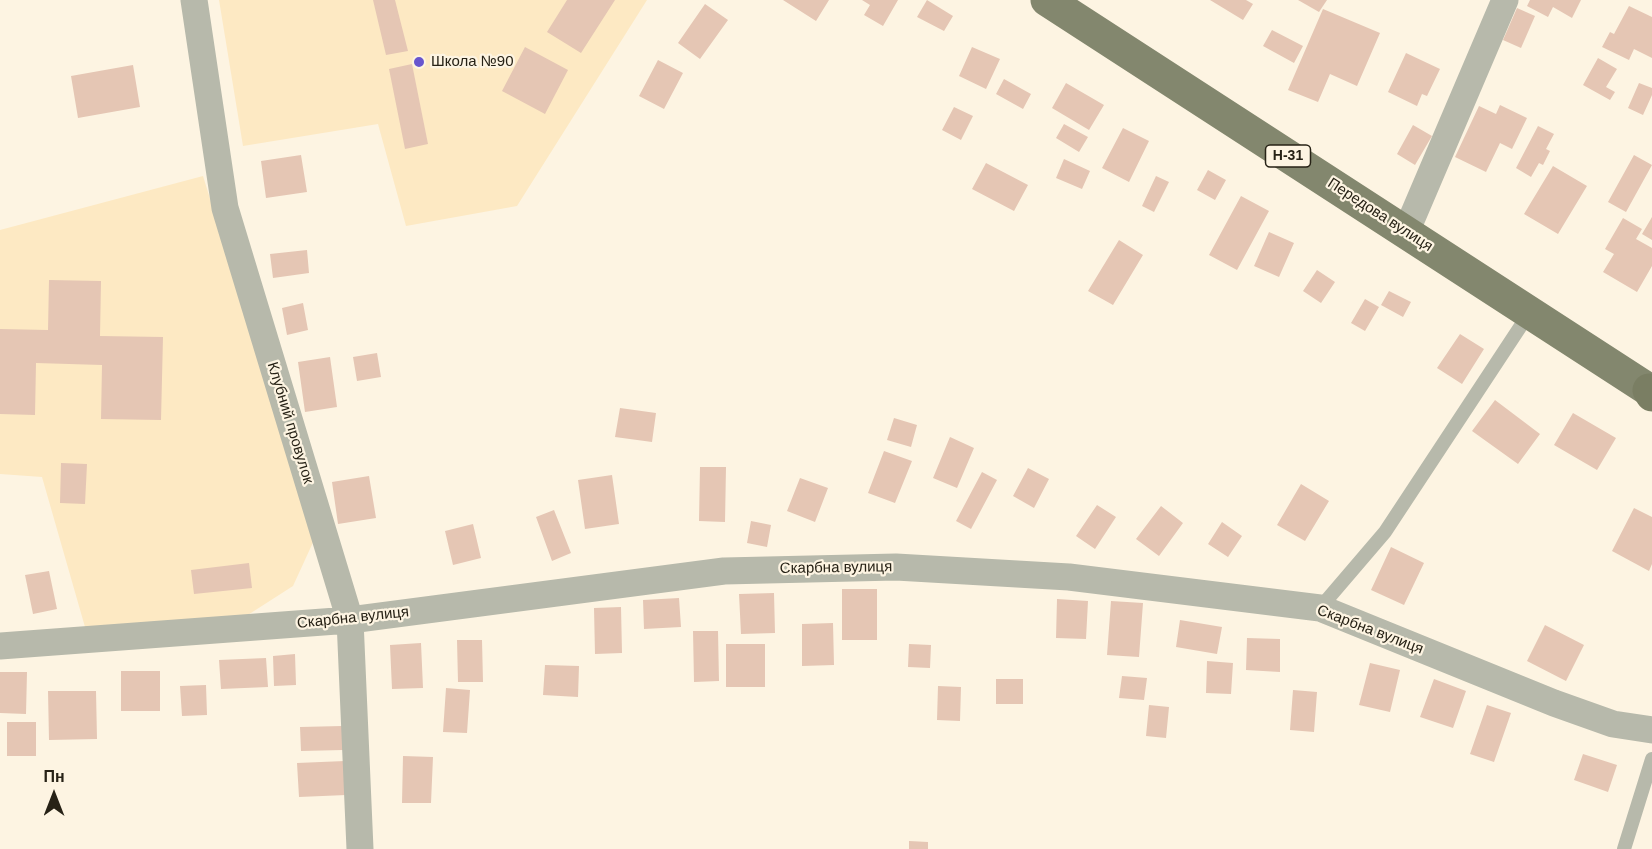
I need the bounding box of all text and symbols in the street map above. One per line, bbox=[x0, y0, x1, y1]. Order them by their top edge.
place label: Школа №90 bbox=[431, 53, 514, 71]
marker: Школа №90 bbox=[412, 55, 426, 69]
road number: Н-31 bbox=[1266, 145, 1310, 167]
street label: Передова вулиця bbox=[1324, 174, 1436, 256]
street label: Клубний провулок bbox=[263, 360, 317, 486]
street label: Скарбна вулиця bbox=[780, 558, 892, 578]
street label: Скарбна вулиця bbox=[1314, 601, 1426, 659]
street label: Скарбна вулиця bbox=[296, 603, 410, 633]
north arrow bbox=[24, 765, 84, 825]
text: Пн bbox=[43, 768, 65, 785]

